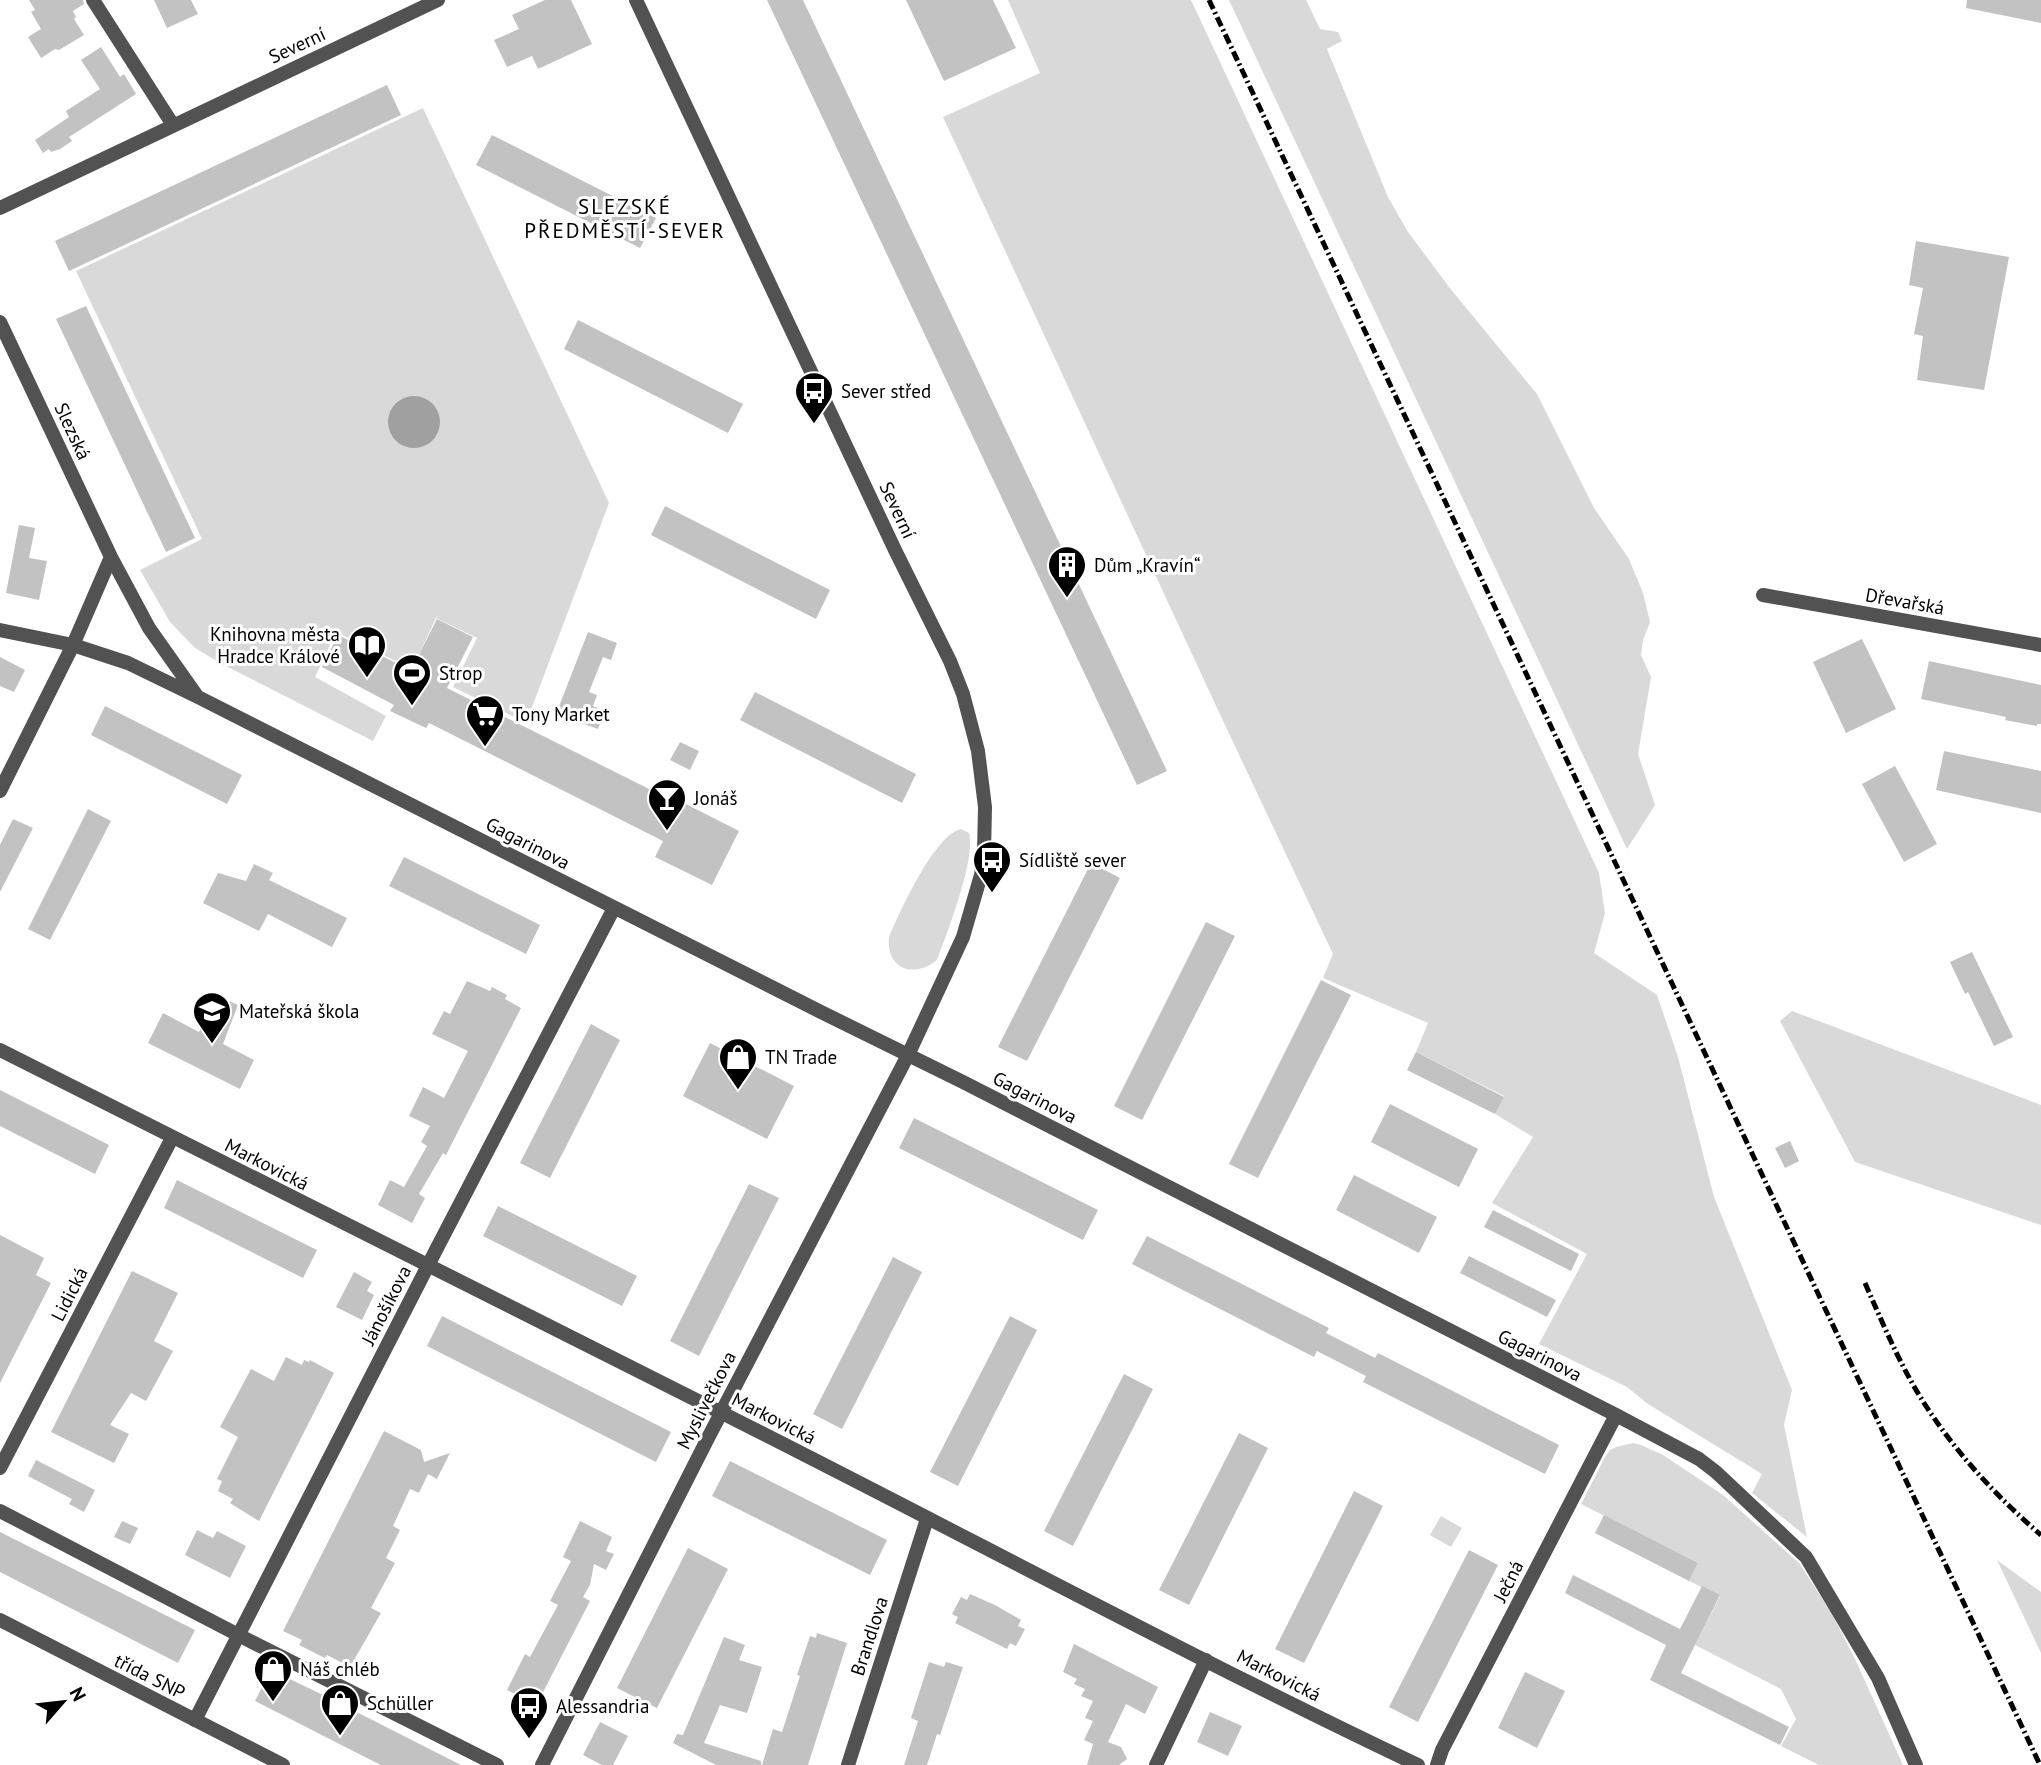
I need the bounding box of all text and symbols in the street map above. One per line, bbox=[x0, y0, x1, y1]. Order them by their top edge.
street label: Severní bbox=[265, 21, 329, 69]
district label: SLEZSKÉ PŘEDMĚSTÍ-SEVER bbox=[524, 193, 726, 244]
bus stop icon: Sever střed bbox=[793, 370, 835, 425]
place label: Sever střed bbox=[841, 379, 931, 403]
street label: Slezská bbox=[49, 399, 97, 463]
street label: Severní bbox=[874, 478, 922, 542]
building icon: Dům „Kravín“ bbox=[1046, 544, 1088, 599]
place label: Dům „Kravín“ bbox=[1094, 553, 1200, 577]
street label: Dřevařská bbox=[1864, 582, 1946, 620]
place label: Knihovna města Hradce Králové bbox=[210, 622, 340, 668]
library icon: Knihovna města Hradce Králové bbox=[346, 624, 388, 679]
sports icon: Strop bbox=[391, 652, 433, 707]
place label: Strop bbox=[439, 661, 482, 685]
supermarket icon: Tony Market bbox=[464, 693, 506, 748]
place label: Tony Market bbox=[512, 702, 610, 726]
bar icon: Jonáš bbox=[646, 777, 688, 832]
place label: Jonáš bbox=[693, 786, 738, 810]
street label: Gagarinova bbox=[482, 812, 574, 874]
bus stop icon: Sídliště sever bbox=[971, 839, 1013, 894]
place label: Sídliště sever bbox=[1019, 848, 1127, 872]
school or university icon: Mateřská škola bbox=[191, 990, 233, 1045]
place label: Mateřská škola bbox=[239, 999, 359, 1023]
shop icon: TN Trade bbox=[717, 1036, 759, 1091]
place label: TN Trade bbox=[765, 1045, 837, 1069]
street label: Gagarinova bbox=[989, 1066, 1081, 1128]
street label: Markovická bbox=[221, 1133, 313, 1195]
street label: Jánošíkova bbox=[355, 1261, 416, 1350]
street label: Lidická bbox=[45, 1263, 93, 1325]
street label: Gagarinova bbox=[1494, 1324, 1586, 1386]
street label: Myslivečkova bbox=[671, 1347, 741, 1453]
street label: Markovická bbox=[728, 1387, 820, 1449]
street label: Ječná bbox=[1487, 1556, 1529, 1607]
street label: Brandlova bbox=[845, 1593, 893, 1679]
street label: Markovická bbox=[1233, 1644, 1325, 1706]
street label: třída SNP bbox=[111, 1648, 189, 1704]
shop icon: Náš chléb bbox=[252, 1648, 294, 1703]
place label: Náš chléb bbox=[300, 1657, 380, 1681]
north arrow bbox=[28, 1667, 98, 1737]
shop icon: Schüller bbox=[319, 1682, 361, 1737]
text: N bbox=[64, 1683, 92, 1705]
bus stop icon: Alessandria bbox=[508, 1685, 550, 1740]
place label: Schüller bbox=[367, 1691, 434, 1715]
place label: Alessandria bbox=[556, 1694, 649, 1718]

